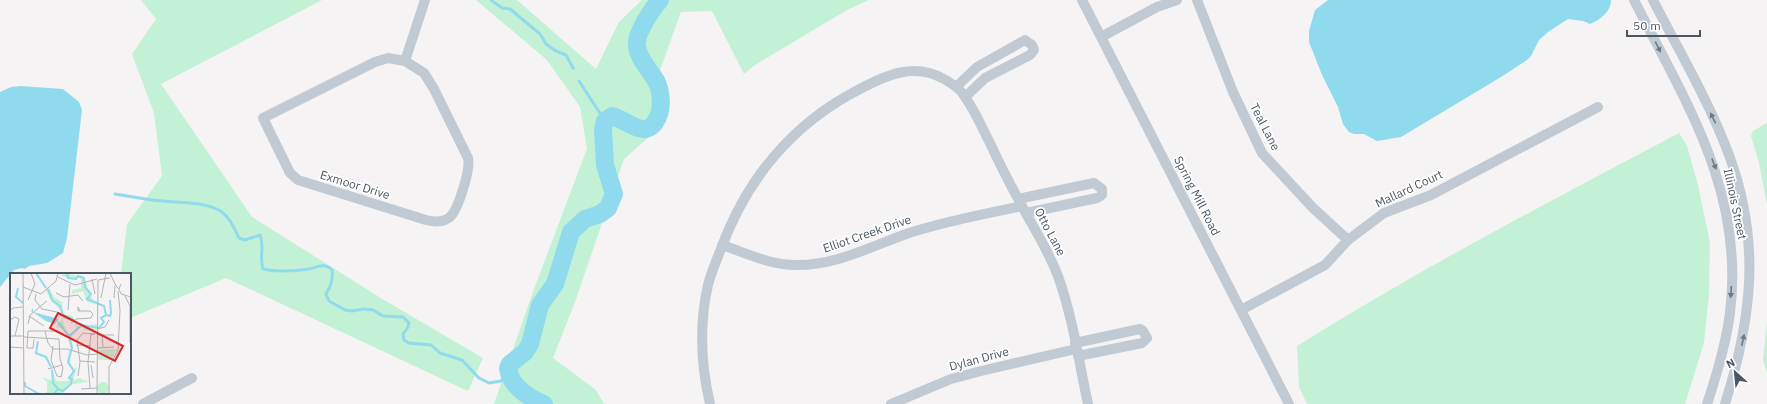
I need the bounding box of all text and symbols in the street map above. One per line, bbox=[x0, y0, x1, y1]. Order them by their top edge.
scale bar bbox=[1627, 12, 1700, 38]
text: 50 m bbox=[1633, 18, 1661, 33]
one-way arrow bbox=[1655, 41, 1661, 53]
street label: Teal Lane bbox=[1247, 101, 1284, 153]
one-way arrow bbox=[1710, 112, 1716, 123]
street label: Spring Mill Road bbox=[1171, 154, 1224, 238]
one-way arrow bbox=[1711, 159, 1717, 171]
street label: Mallard Court bbox=[1373, 166, 1445, 211]
street label: Exmoor Drive bbox=[318, 167, 392, 202]
street label: Illinois Street bbox=[1721, 167, 1750, 241]
street label: Otto Lane bbox=[1032, 205, 1069, 259]
street label: Elliot Creek Drive bbox=[821, 211, 913, 256]
inset map bbox=[10, 273, 131, 394]
one-way arrow bbox=[1728, 286, 1735, 298]
one-way arrow bbox=[1741, 333, 1747, 346]
street label: Dylan Drive bbox=[947, 343, 1011, 374]
north arrow bbox=[1715, 352, 1755, 392]
text: N bbox=[1724, 355, 1737, 371]

